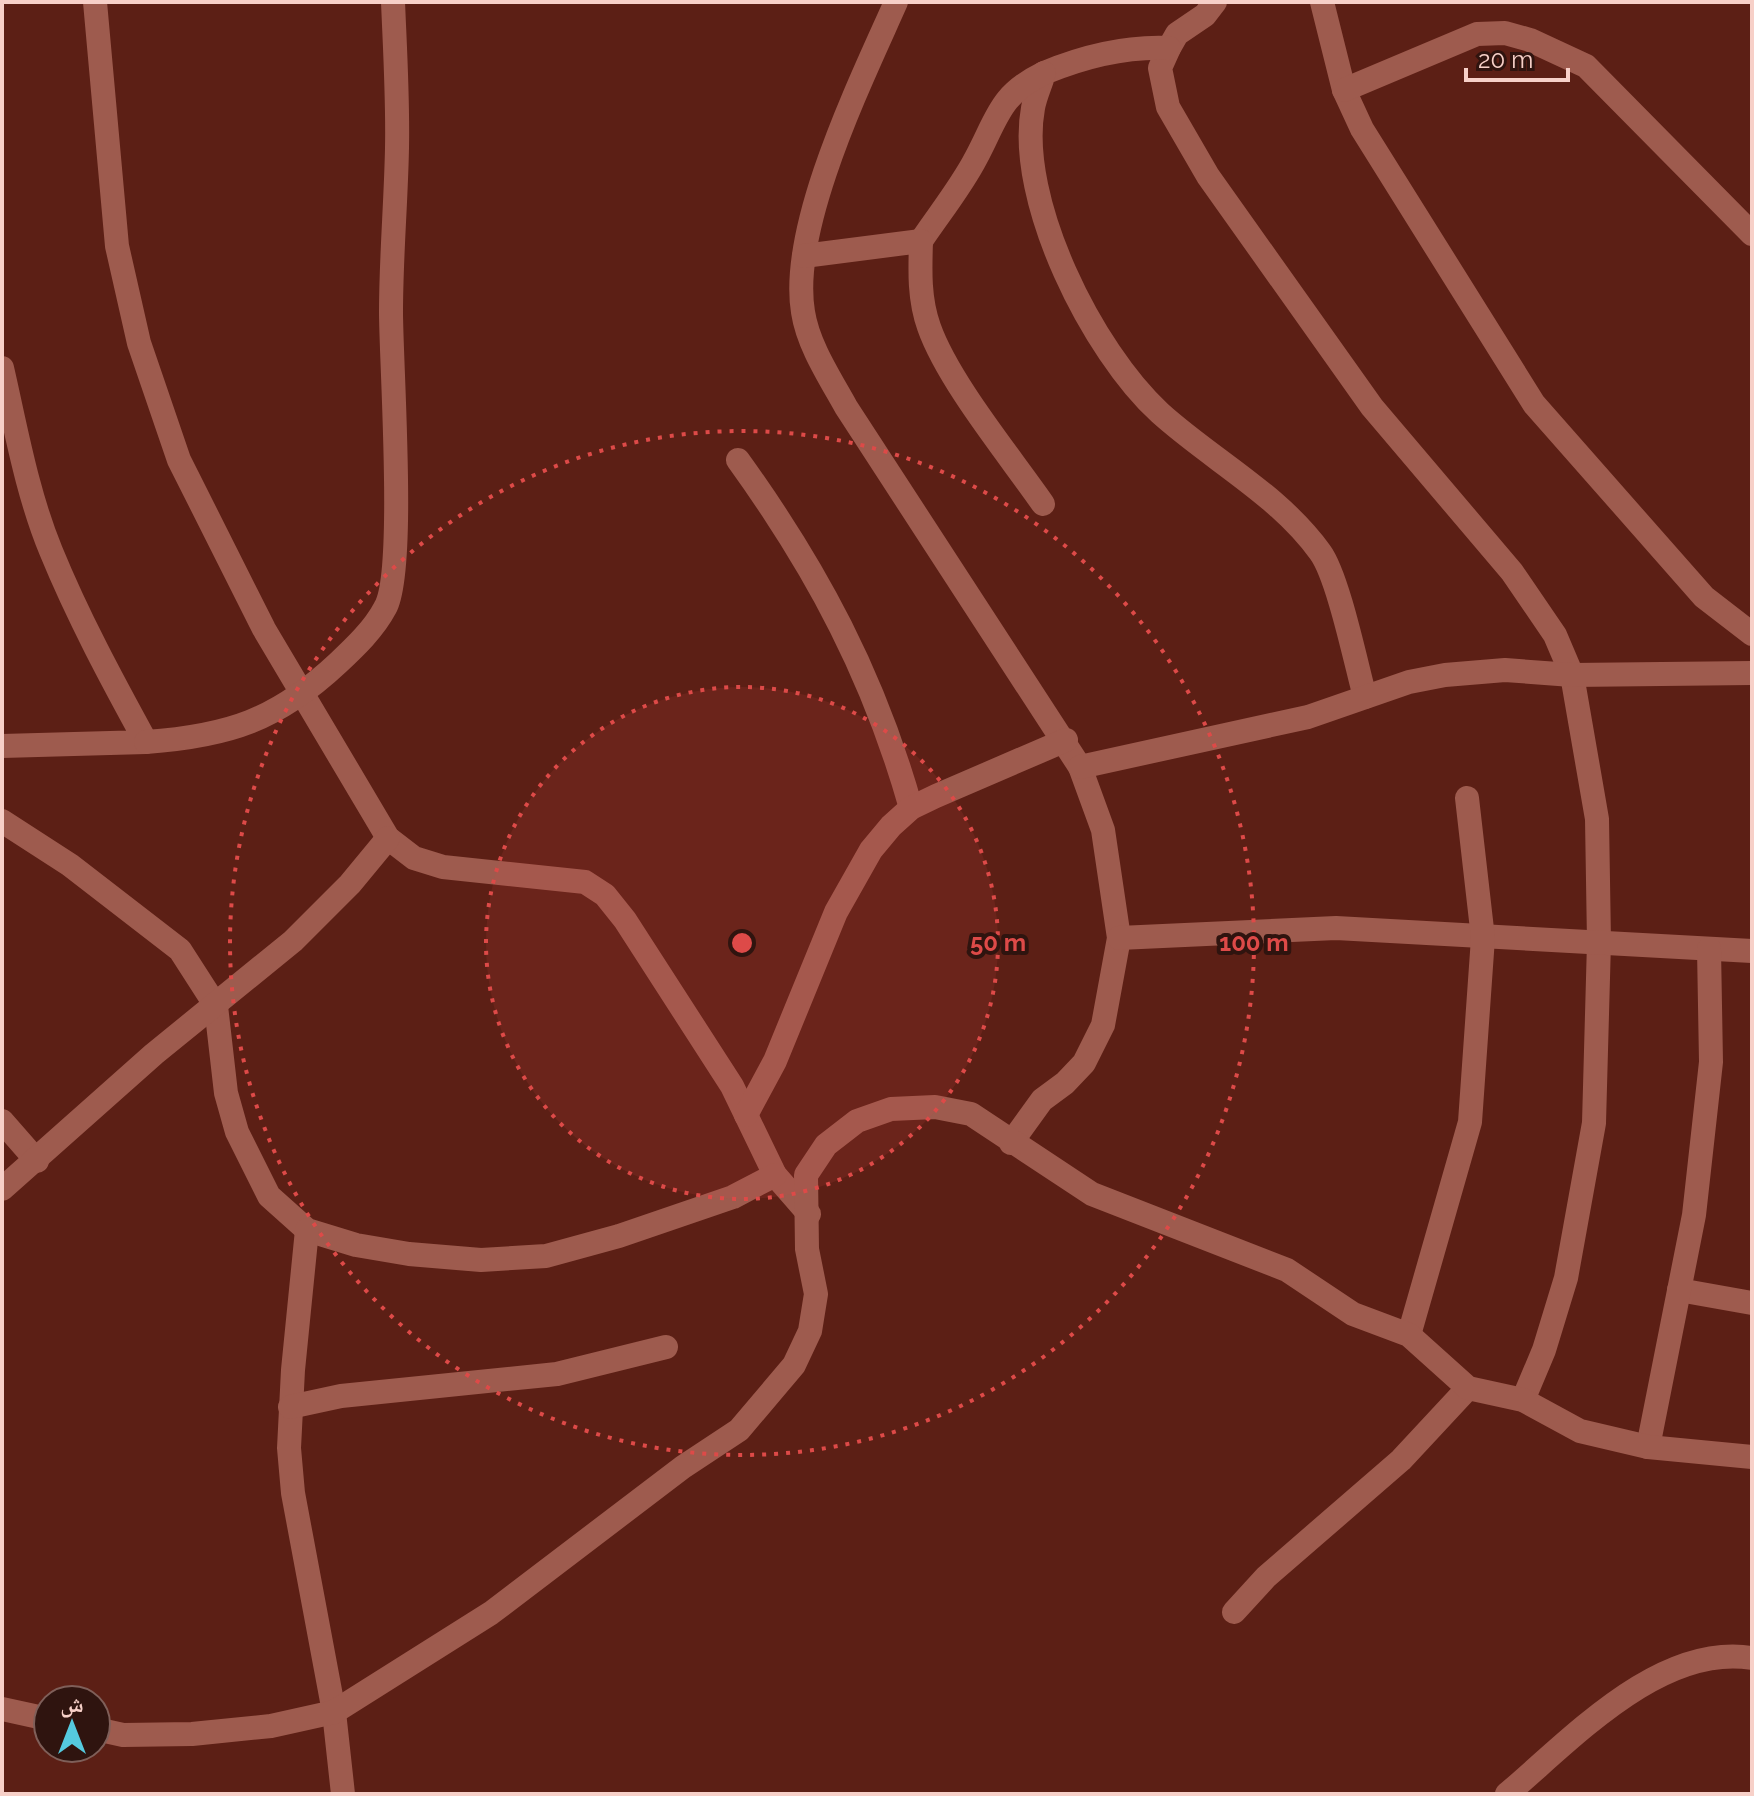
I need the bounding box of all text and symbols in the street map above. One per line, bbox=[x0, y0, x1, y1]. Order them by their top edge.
scale bar bbox=[1466, 32, 1568, 82]
text: 20 m bbox=[1478, 45, 1533, 74]
text: 50 m bbox=[970, 928, 1026, 957]
text: 100 m bbox=[1219, 928, 1289, 957]
centre of rings bbox=[728, 929, 756, 957]
north arrow bbox=[32, 1684, 112, 1764]
text: ش bbox=[60, 1691, 84, 1718]

